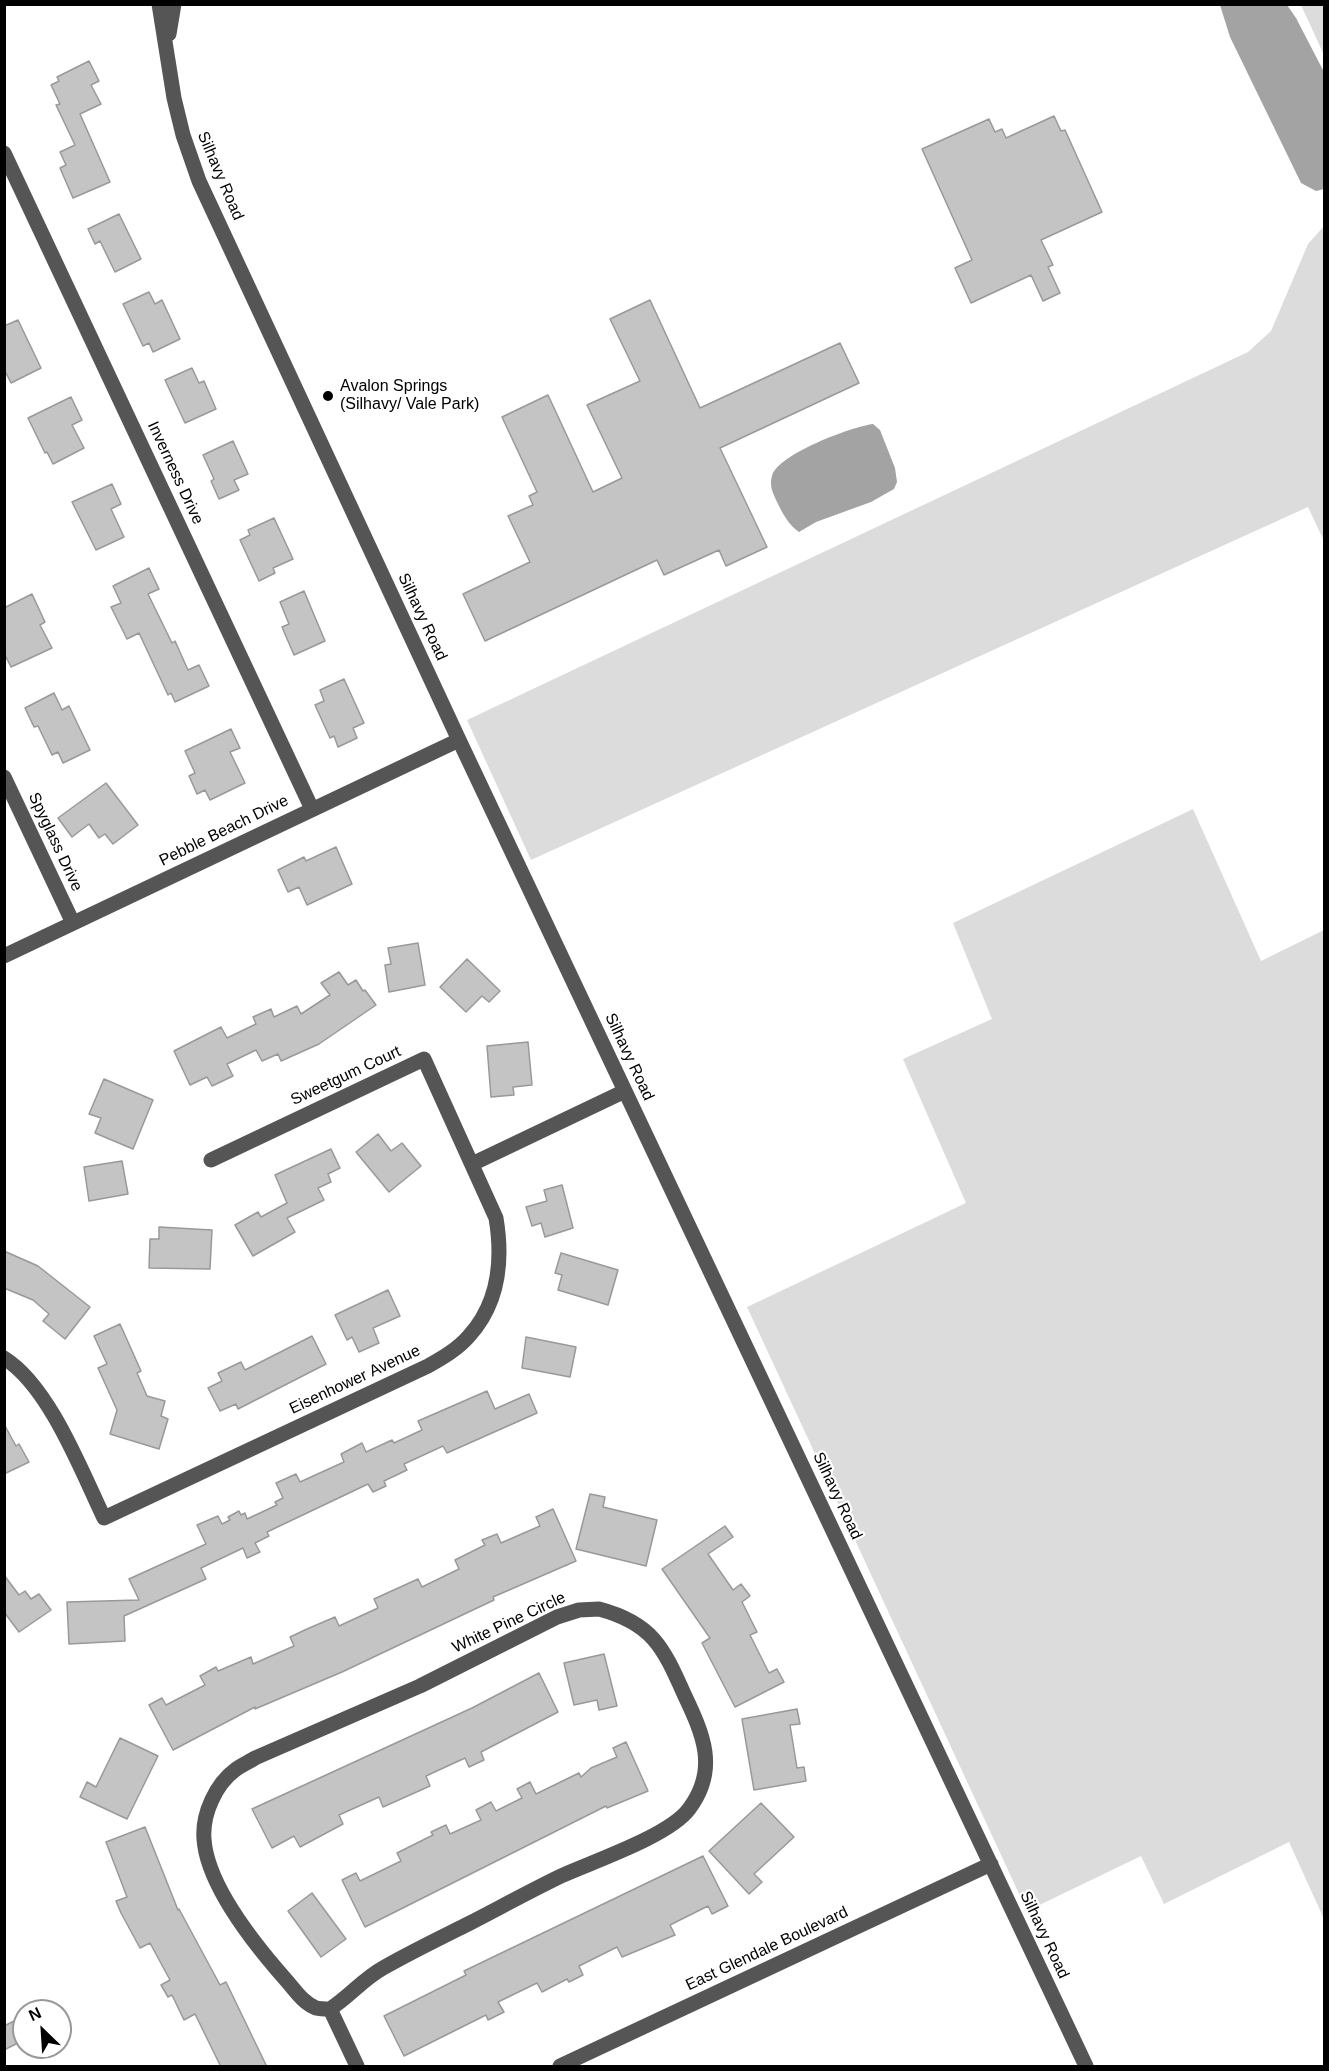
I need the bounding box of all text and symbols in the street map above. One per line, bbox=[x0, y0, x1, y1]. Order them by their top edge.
street label: Silhavy Road bbox=[193, 129, 247, 223]
place label: Avalon Springs (Silhavy/ Vale Park) bbox=[340, 377, 479, 415]
marker: Avalon Springs (Silhavy/ Vale Park) bbox=[321, 389, 335, 403]
street label: Inverness Drive bbox=[143, 419, 207, 527]
street label: Silhavy Road bbox=[393, 570, 451, 664]
street label: Spyglass Drive bbox=[24, 790, 86, 894]
street label: Pebble Beach Drive bbox=[156, 791, 292, 871]
street label: Silhavy Road bbox=[600, 1010, 658, 1104]
street label: Sweetgum Court bbox=[288, 1042, 404, 1110]
street label: Eisenhower Avenue bbox=[287, 1341, 423, 1419]
street label: Silhavy Road bbox=[808, 1449, 866, 1543]
street label: White Pine Circle bbox=[449, 1588, 569, 1658]
street label: Silhavy Road bbox=[1015, 1888, 1073, 1982]
street label: East Glendale Boulevard bbox=[683, 1903, 851, 1995]
north arrow bbox=[12, 1999, 72, 2059]
text: N bbox=[26, 2004, 44, 2024]

